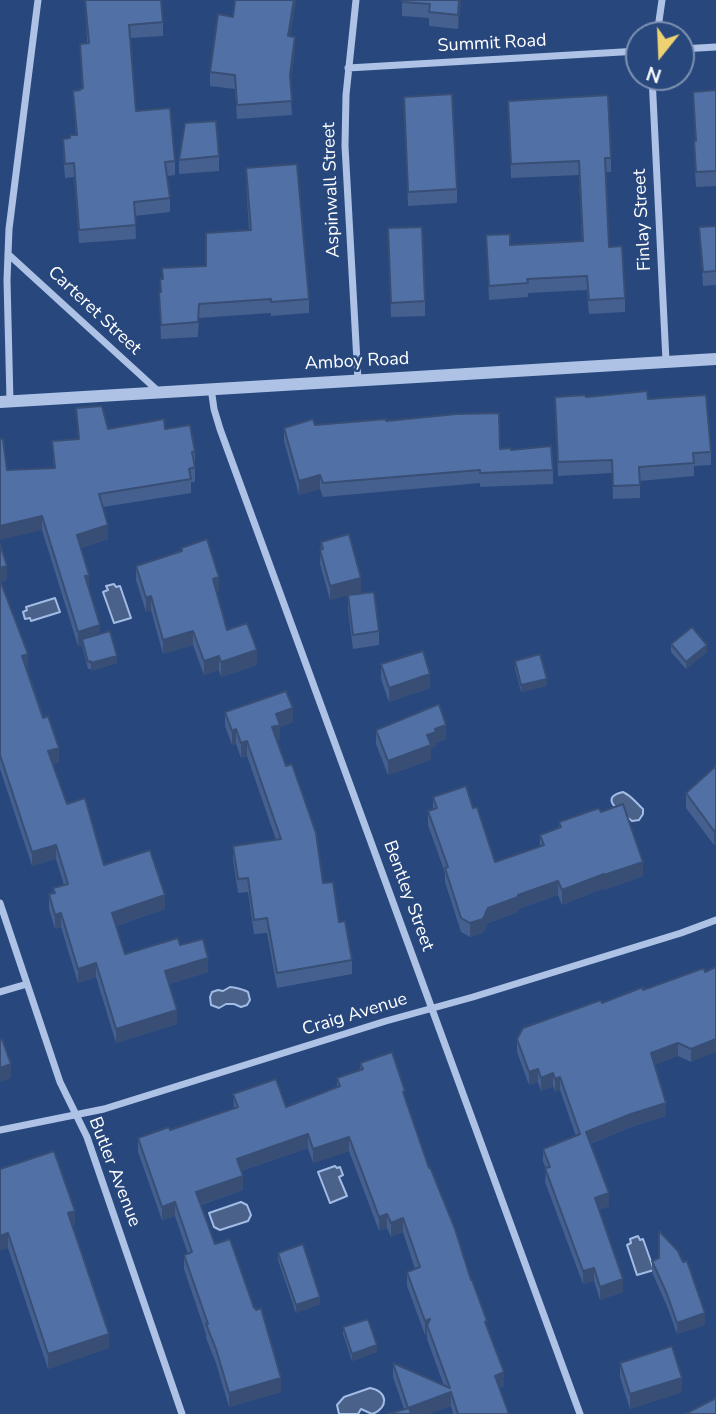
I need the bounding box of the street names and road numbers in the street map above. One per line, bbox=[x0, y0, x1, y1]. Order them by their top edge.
street label: Summit Road bbox=[437, 30, 547, 58]
street label: Aspinwall Street bbox=[319, 122, 345, 258]
street label: Finlay Street bbox=[630, 168, 656, 272]
street label: Carteret Street bbox=[43, 262, 145, 360]
street label: Amboy Road bbox=[304, 348, 410, 376]
street label: Bentley Street bbox=[378, 838, 438, 954]
street label: Craig Avenue bbox=[300, 989, 410, 1041]
street label: Butler Avenue bbox=[83, 1114, 145, 1230]

